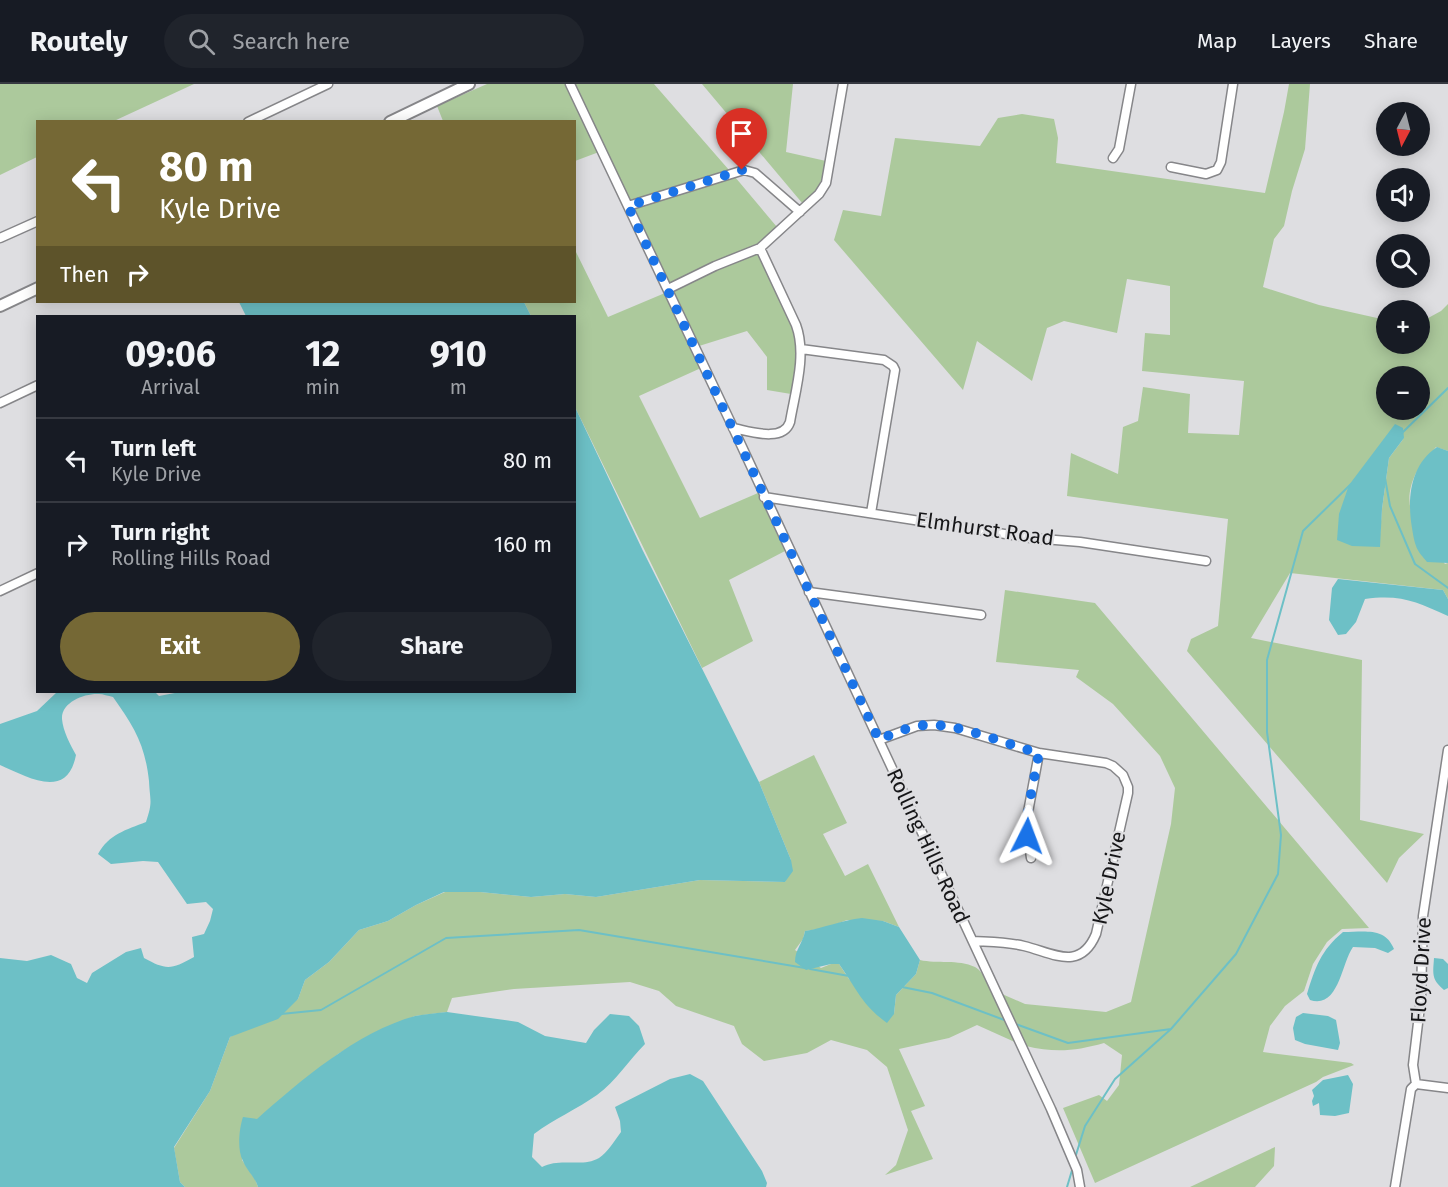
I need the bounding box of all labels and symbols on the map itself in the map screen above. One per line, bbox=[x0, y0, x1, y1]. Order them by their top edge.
north arrow bbox=[1376, 102, 1430, 156]
pin bbox=[716, 108, 767, 170]
street label: Elmhurst Road bbox=[914, 506, 1056, 552]
street label: Rolling Hills Road bbox=[881, 764, 975, 928]
position arrow bbox=[995, 804, 1059, 868]
street label: Kyle Drive bbox=[1086, 829, 1132, 927]
street label: Floyd Drive bbox=[1405, 916, 1437, 1024]

